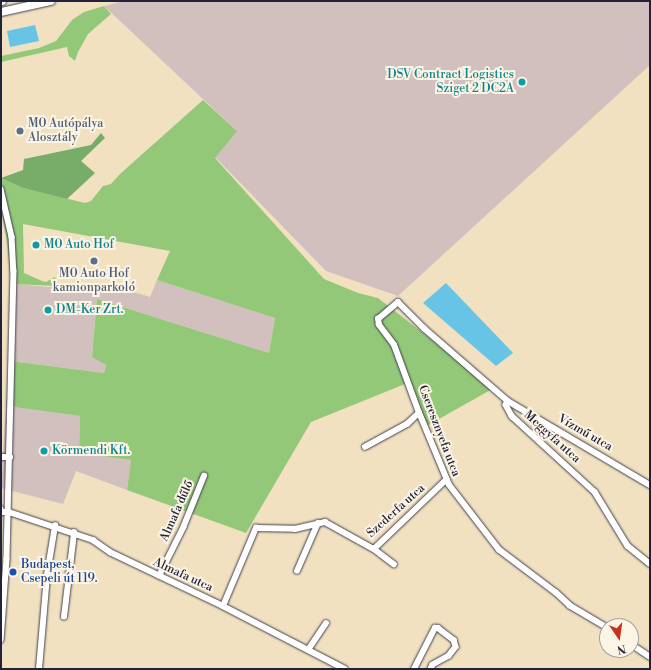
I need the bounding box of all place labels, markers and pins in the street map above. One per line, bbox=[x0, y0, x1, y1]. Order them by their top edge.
place label: DSV Contract Logistics Sziget 2 DC2A bbox=[387, 68, 514, 96]
marker: DSV Contract Logistics Sziget 2 DC2A bbox=[517, 77, 527, 87]
place label: M0 Autópálya Alosztály bbox=[28, 117, 103, 145]
marker: M0 Autópálya Alosztály bbox=[15, 126, 25, 136]
place label: M0 Auto Hof bbox=[44, 238, 114, 252]
marker: M0 Auto Hof bbox=[31, 240, 41, 250]
marker: M0 Auto Hof kamionparkoló bbox=[89, 256, 99, 266]
place label: M0 Auto Hof kamionparkoló bbox=[53, 267, 135, 295]
place label: DM-Ker Zrt. bbox=[56, 303, 123, 317]
marker: DM-Ker Zrt. bbox=[43, 305, 53, 315]
place label: Körmendi Kft. bbox=[52, 444, 130, 458]
marker: Körmendi Kft. bbox=[39, 446, 49, 456]
place label: Budapest, Csepeli út 119. bbox=[21, 558, 97, 586]
marker: Budapest, Csepeli út 119. bbox=[8, 567, 18, 577]

